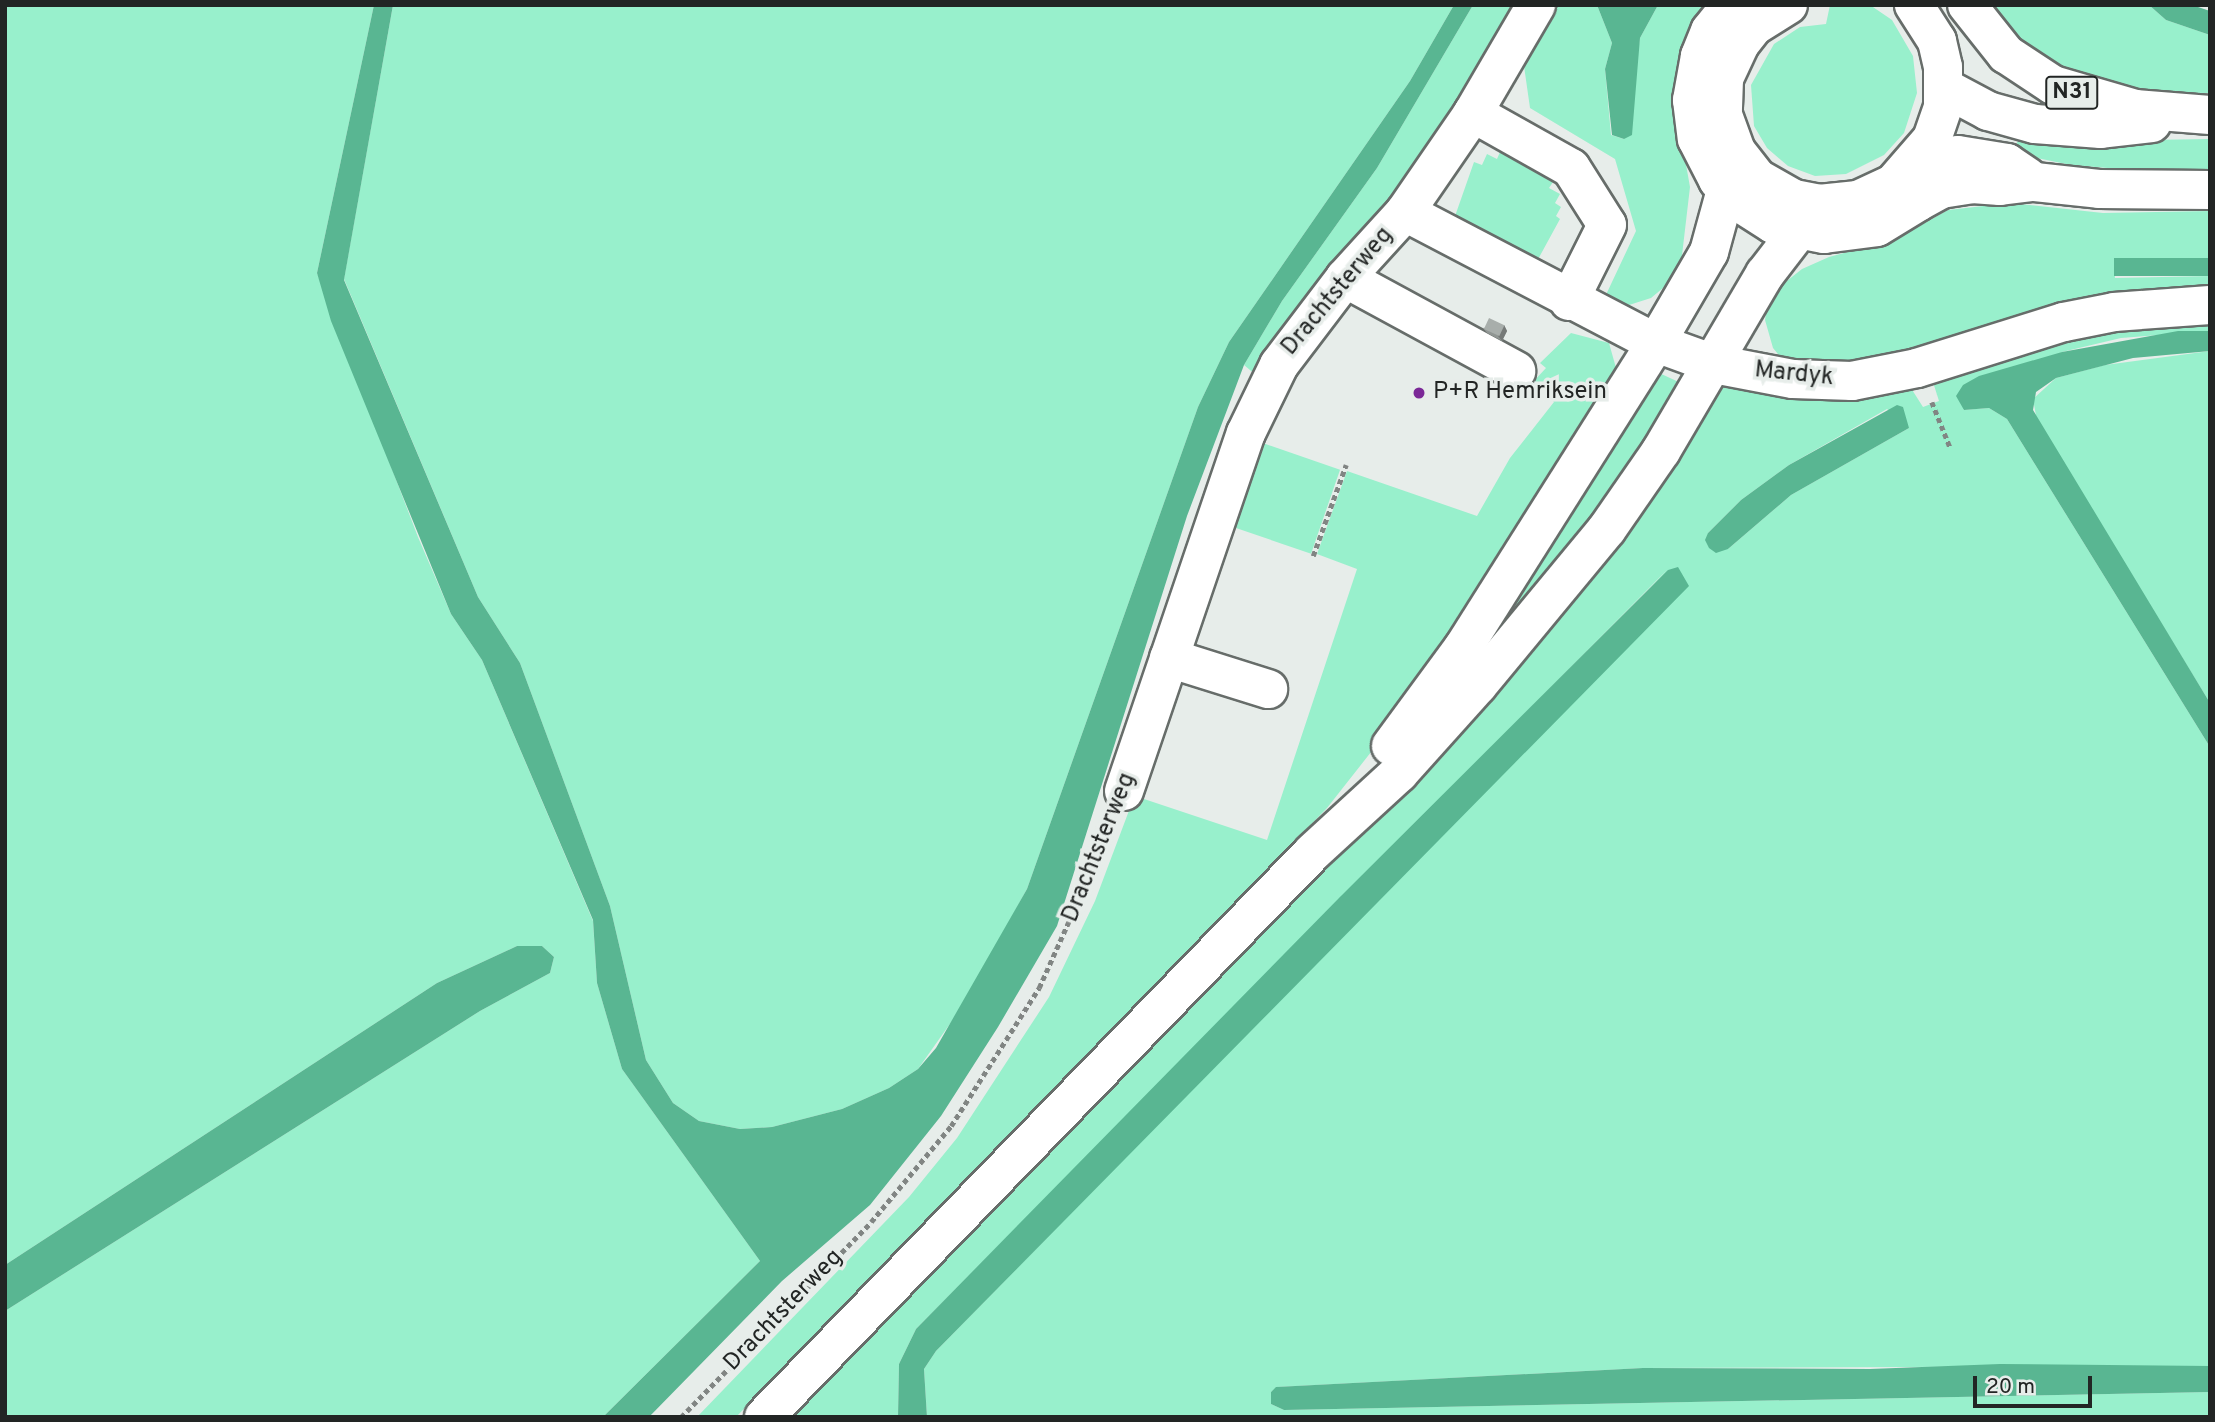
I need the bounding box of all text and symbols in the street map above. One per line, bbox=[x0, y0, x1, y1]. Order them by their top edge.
road number: N31 bbox=[2044, 74, 2100, 113]
street label: Drachtsterweg bbox=[1276, 222, 1400, 362]
street label: Mardyk bbox=[1753, 357, 1835, 393]
place label: P+R Hemriksein bbox=[1433, 379, 1607, 407]
marker: P+R Hemriksein bbox=[1411, 385, 1427, 401]
street label: Drachtsterweg bbox=[1057, 769, 1143, 927]
street label: Drachtsterweg bbox=[719, 1244, 849, 1378]
scale bar bbox=[1977, 1362, 2096, 1406]
text: 20 m bbox=[1986, 1374, 2035, 1401]

